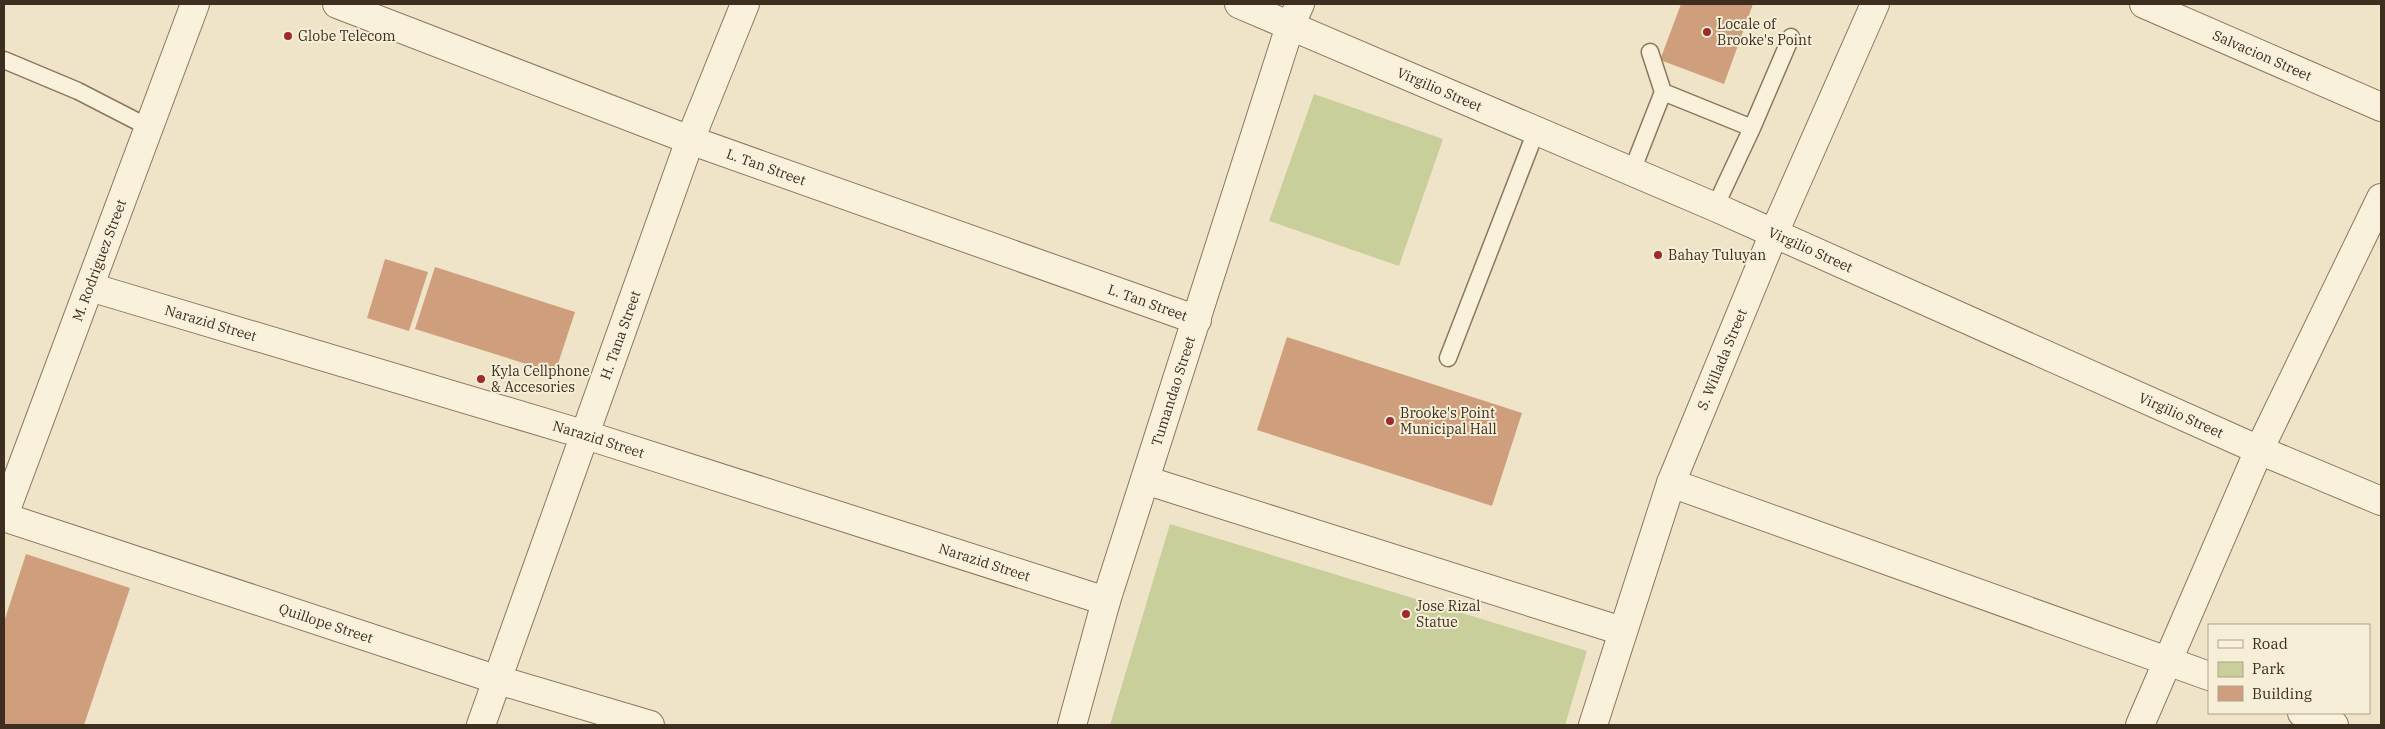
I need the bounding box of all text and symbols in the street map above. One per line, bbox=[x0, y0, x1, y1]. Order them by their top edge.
place label: Locale of Brooke's Point bbox=[1717, 15, 1812, 49]
marker: Locale of Brooke's Point bbox=[1701, 26, 1713, 38]
street label: Salvacion Street bbox=[2210, 26, 2315, 85]
place label: Globe Telecom bbox=[298, 27, 395, 45]
marker: Globe Telecom bbox=[282, 30, 294, 42]
street label: Virgilio Street bbox=[1394, 63, 1485, 116]
street label: L. Tan Street bbox=[724, 145, 808, 189]
street label: M. Rodriguez Street bbox=[68, 197, 130, 324]
street label: Virgilio Street bbox=[1765, 223, 1856, 276]
place label: Bahay Tuluyan bbox=[1668, 246, 1766, 264]
marker: Bahay Tuluyan bbox=[1652, 249, 1664, 261]
street label: L. Tan Street bbox=[1106, 280, 1190, 325]
street label: H. Tana Street bbox=[596, 288, 645, 382]
street label: Narazid Street bbox=[163, 301, 259, 345]
street label: S. Willada Street bbox=[1693, 306, 1751, 413]
street label: Tumandao Street bbox=[1147, 334, 1199, 448]
place label: Kyla Cellphone & Accesories bbox=[491, 362, 590, 396]
marker: Kyla Cellphone & Accesories bbox=[475, 373, 487, 385]
street label: Virgilio Street bbox=[2136, 388, 2226, 442]
place label: Brooke's Point Municipal Hall bbox=[1400, 404, 1497, 438]
marker: Brooke's Point Municipal Hall bbox=[1384, 415, 1396, 427]
street label: Narazid Street bbox=[551, 417, 647, 462]
street label: Narazid Street bbox=[937, 539, 1033, 585]
place label: Jose Rizal Statue bbox=[1416, 597, 1481, 631]
street label: Quillope Street bbox=[276, 599, 375, 647]
marker: Jose Rizal Statue bbox=[1400, 608, 1412, 620]
legend bbox=[2208, 624, 2370, 714]
text: Road bbox=[2252, 634, 2288, 653]
text: Park bbox=[2252, 659, 2285, 678]
text: Building bbox=[2252, 684, 2312, 703]

